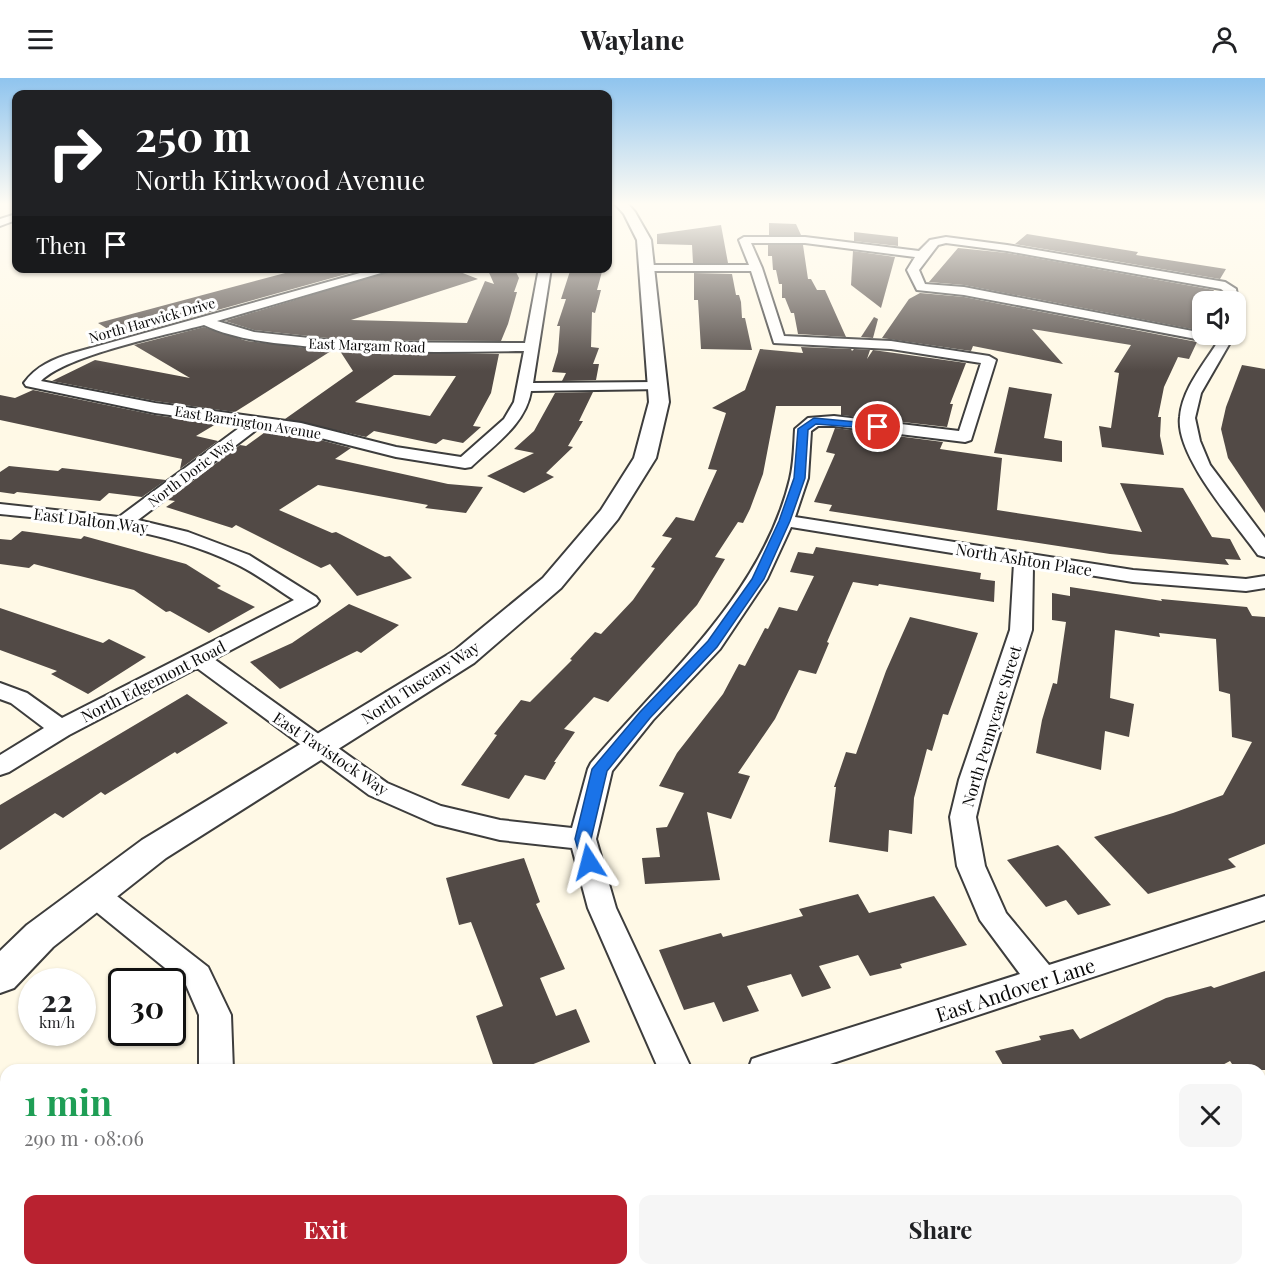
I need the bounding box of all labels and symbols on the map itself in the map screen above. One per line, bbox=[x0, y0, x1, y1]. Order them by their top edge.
street label: North Harwick Drive bbox=[86, 293, 218, 347]
street label: East Margam Road bbox=[308, 333, 426, 357]
street label: East Barrington Avenue bbox=[173, 401, 323, 443]
pin bbox=[852, 401, 903, 452]
street label: North Doric Way bbox=[144, 433, 238, 511]
street label: East Dalton Way bbox=[32, 503, 150, 537]
street label: North Ashton Place bbox=[954, 538, 1094, 580]
street label: North Edgemont Road bbox=[77, 635, 229, 727]
street label: North Tuscany Way bbox=[357, 636, 483, 728]
street label: North Pennycare Street bbox=[956, 642, 1026, 809]
street label: East Tavistock Way bbox=[269, 707, 393, 799]
position arrow bbox=[557, 830, 621, 894]
street label: East Andover Lane bbox=[932, 951, 1098, 1027]
speed limit sign: 30 bbox=[108, 968, 186, 1046]

